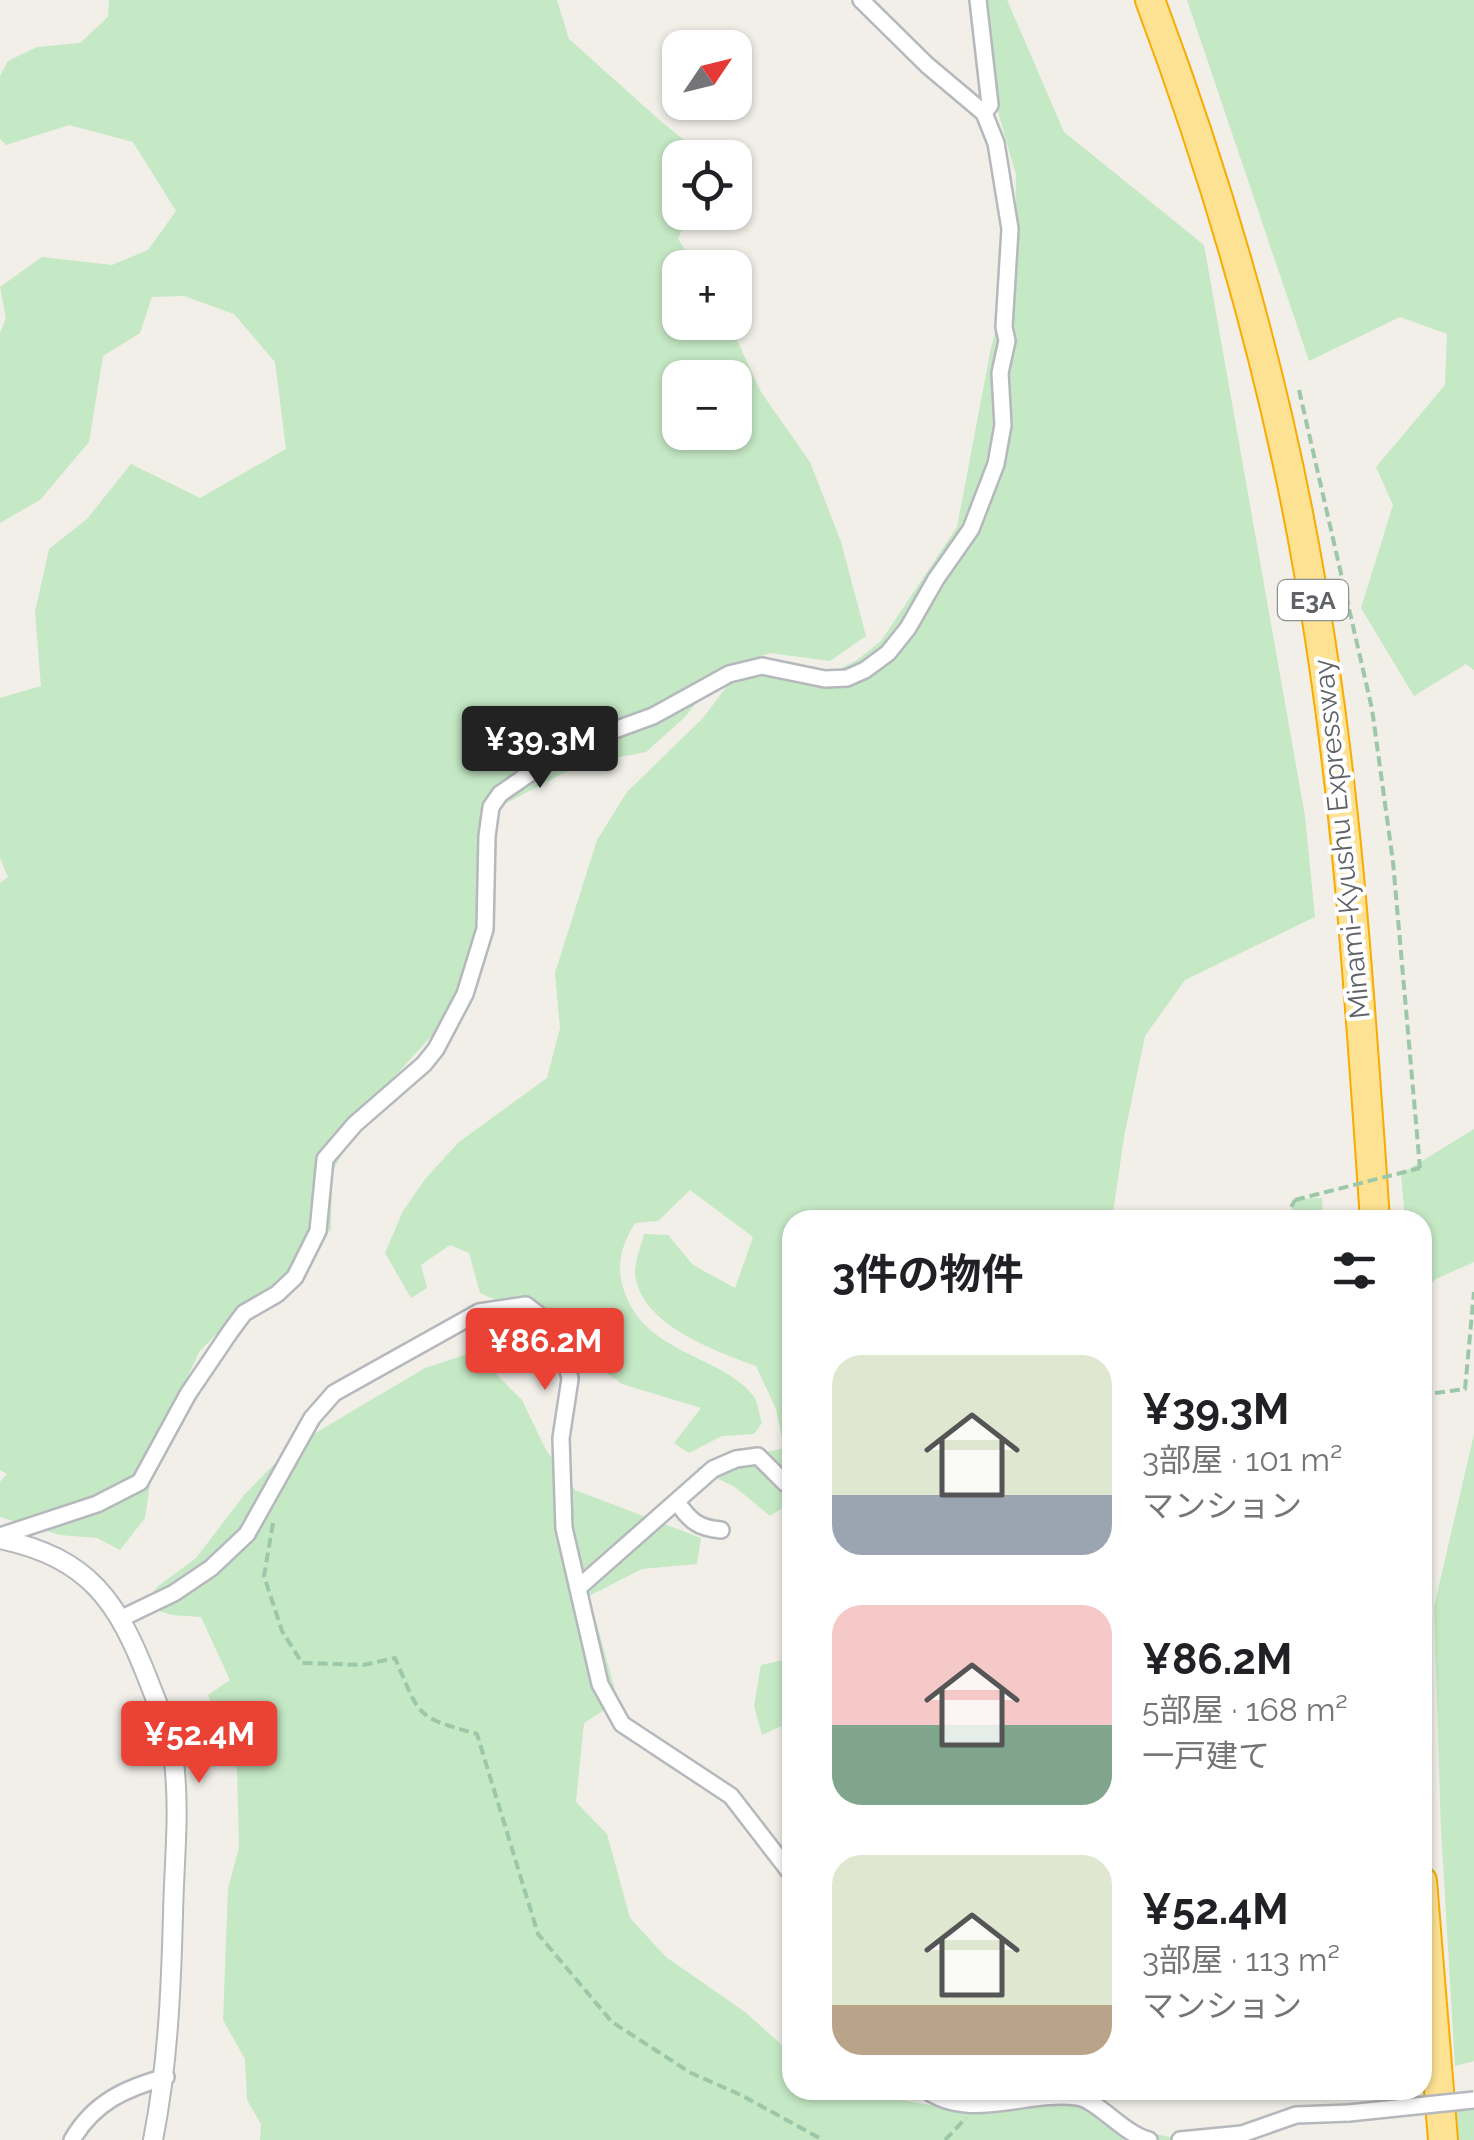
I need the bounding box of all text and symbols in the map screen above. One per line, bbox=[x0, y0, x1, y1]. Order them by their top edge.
north arrow bbox=[662, 30, 752, 120]
map controls bbox=[662, 30, 752, 450]
button: locate bbox=[662, 140, 752, 230]
button: + bbox=[662, 250, 752, 340]
button: − bbox=[662, 360, 752, 450]
road number: E3A bbox=[1278, 580, 1348, 620]
street label: Minami-Kyushu Expressway bbox=[1306, 657, 1377, 1021]
pin: ¥39.3M bbox=[459, 706, 621, 791]
text: ¥39.3M bbox=[484, 720, 596, 757]
icon: filters bbox=[1327, 1243, 1382, 1298]
text: 3件の物件 bbox=[832, 1250, 1023, 1299]
pin: ¥86.2M bbox=[464, 1308, 626, 1393]
text: ¥86.2M bbox=[488, 1322, 602, 1359]
text: ¥39.3M bbox=[1142, 1385, 1289, 1434]
icon: home bbox=[912, 1395, 1032, 1515]
text: 3部屋 · 101 m² bbox=[1142, 1441, 1342, 1478]
text: マンション bbox=[1142, 1487, 1302, 1524]
text: ¥86.2M bbox=[1142, 1635, 1292, 1684]
icon: home bbox=[912, 1645, 1032, 1765]
text: 5部屋 · 168 m² bbox=[1142, 1691, 1348, 1728]
pin: ¥52.4M bbox=[118, 1701, 280, 1786]
text: ¥52.4M bbox=[143, 1715, 255, 1752]
text: 一戸建て bbox=[1142, 1737, 1270, 1774]
text: ¥52.4M bbox=[1142, 1885, 1289, 1934]
icon: home bbox=[912, 1895, 1032, 2015]
text: 3部屋 · 113 m² bbox=[1142, 1941, 1340, 1978]
text: マンション bbox=[1142, 1987, 1302, 2024]

